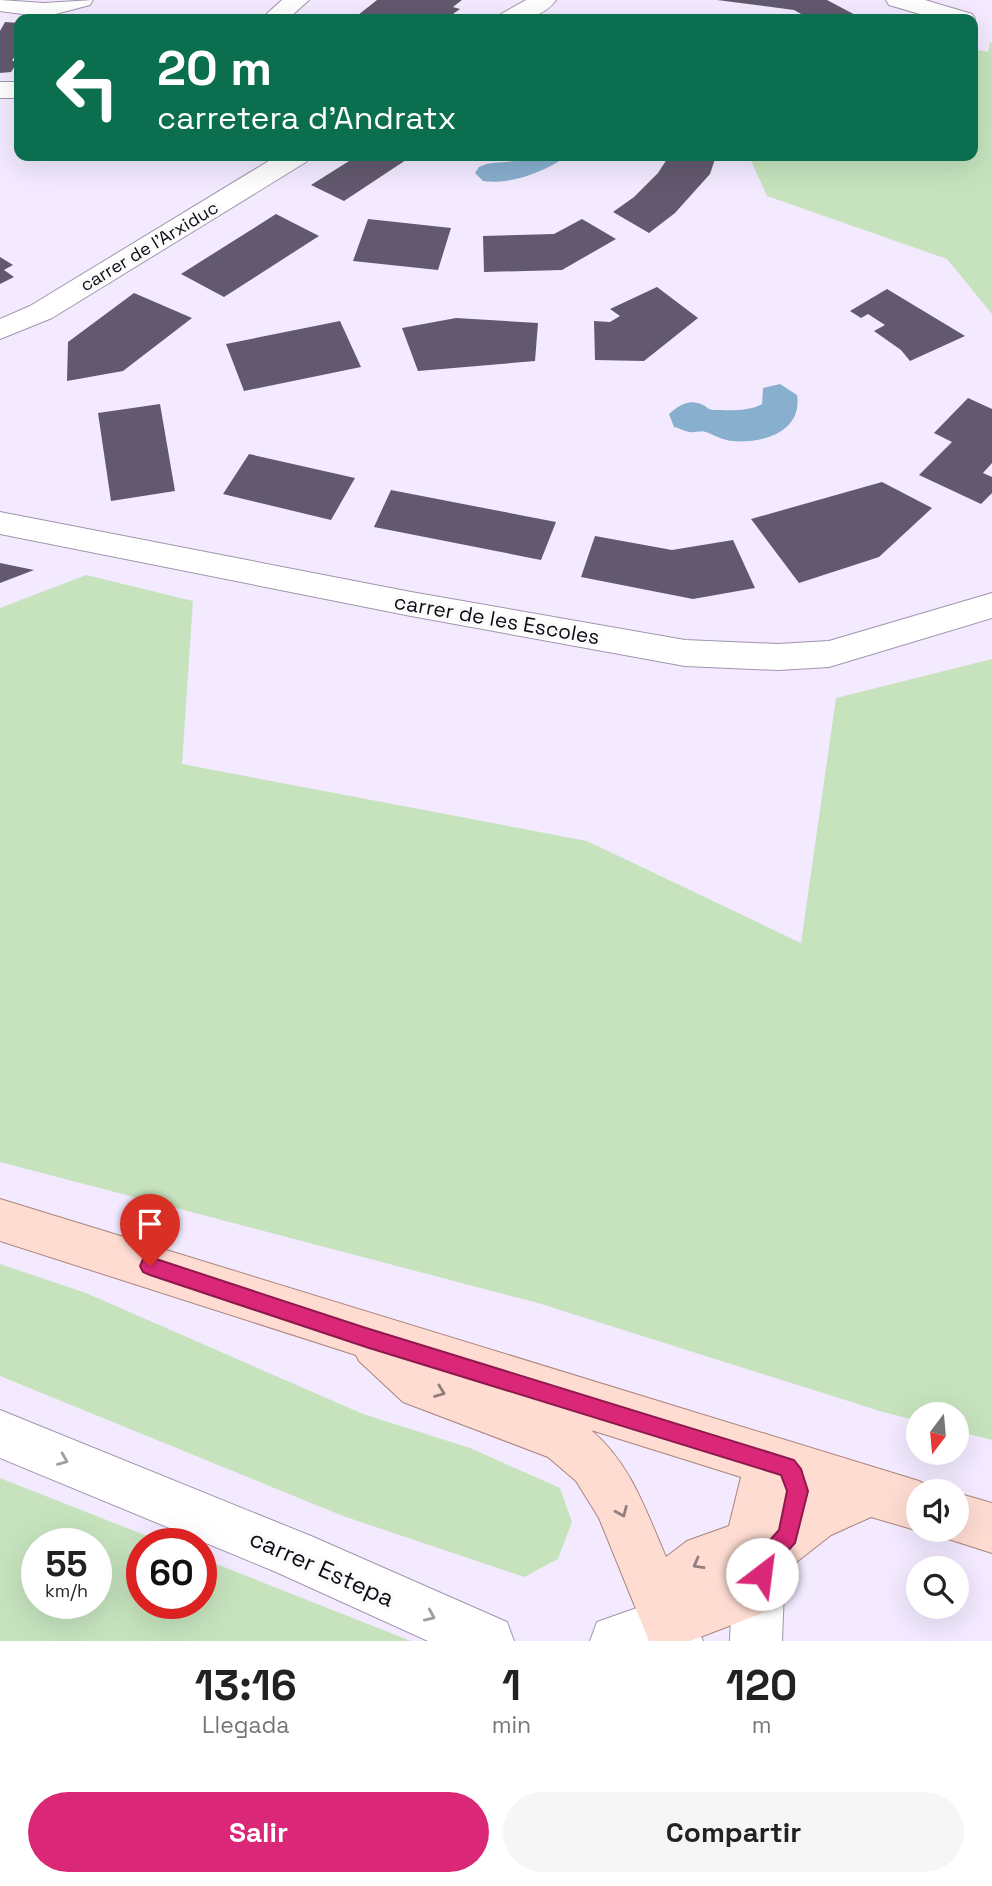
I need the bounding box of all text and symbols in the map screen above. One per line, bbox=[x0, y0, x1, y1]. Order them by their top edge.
text: 20 m bbox=[157, 37, 272, 99]
icon: left bbox=[42, 42, 133, 133]
text: carretera d'Andratx bbox=[157, 98, 457, 138]
street label: carrer de l'Arxiduc bbox=[76, 196, 222, 296]
street label: carrer de les Escoles bbox=[392, 588, 602, 650]
pin bbox=[120, 1194, 180, 1266]
icon: arrive bbox=[131, 1205, 169, 1243]
one-way arrow bbox=[433, 1384, 445, 1398]
north arrow bbox=[906, 1402, 970, 1465]
map controls bbox=[906, 1402, 969, 1619]
one-way arrow bbox=[56, 1451, 68, 1465]
button: sound bbox=[906, 1479, 969, 1542]
one-way arrow bbox=[614, 1505, 628, 1517]
street label: carrer Estepa bbox=[245, 1522, 399, 1614]
speed limit sign: 60 bbox=[126, 1528, 217, 1619]
position arrow bbox=[725, 1537, 799, 1611]
text: 55 bbox=[45, 1542, 88, 1586]
one-way arrow bbox=[692, 1556, 705, 1569]
button: search bbox=[906, 1556, 969, 1619]
text: km/h bbox=[45, 1579, 88, 1602]
one-way arrow bbox=[423, 1608, 435, 1622]
text: 13:16 bbox=[195, 1659, 297, 1712]
text: 1 bbox=[502, 1659, 521, 1712]
text: 120 bbox=[726, 1659, 797, 1712]
text: Llegada bbox=[202, 1710, 290, 1740]
text: min bbox=[492, 1710, 531, 1740]
text: m bbox=[752, 1710, 771, 1740]
button: Salir bbox=[28, 1792, 489, 1872]
button: Compartir bbox=[503, 1792, 964, 1872]

